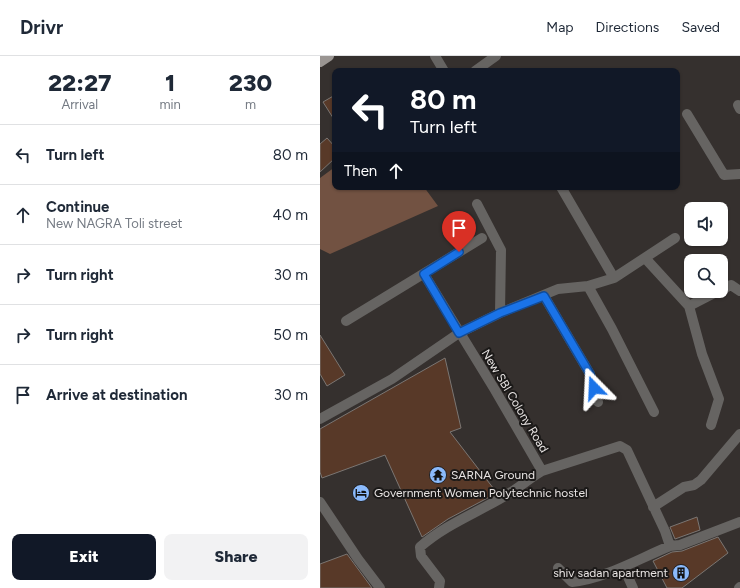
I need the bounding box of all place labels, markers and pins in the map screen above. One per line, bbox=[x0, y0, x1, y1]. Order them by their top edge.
pin bbox=[442, 211, 476, 252]
temple icon: SARNA Ground bbox=[428, 465, 448, 485]
place label: SARNA Ground bbox=[451, 468, 535, 482]
hotel icon: Government Women Polytechnic hostel bbox=[351, 483, 371, 503]
place label: Government Women Polytechnic hostel bbox=[374, 486, 588, 500]
building icon: shiv sadan apartment bbox=[671, 563, 691, 583]
place label: shiv sadan apartment bbox=[553, 566, 668, 580]

